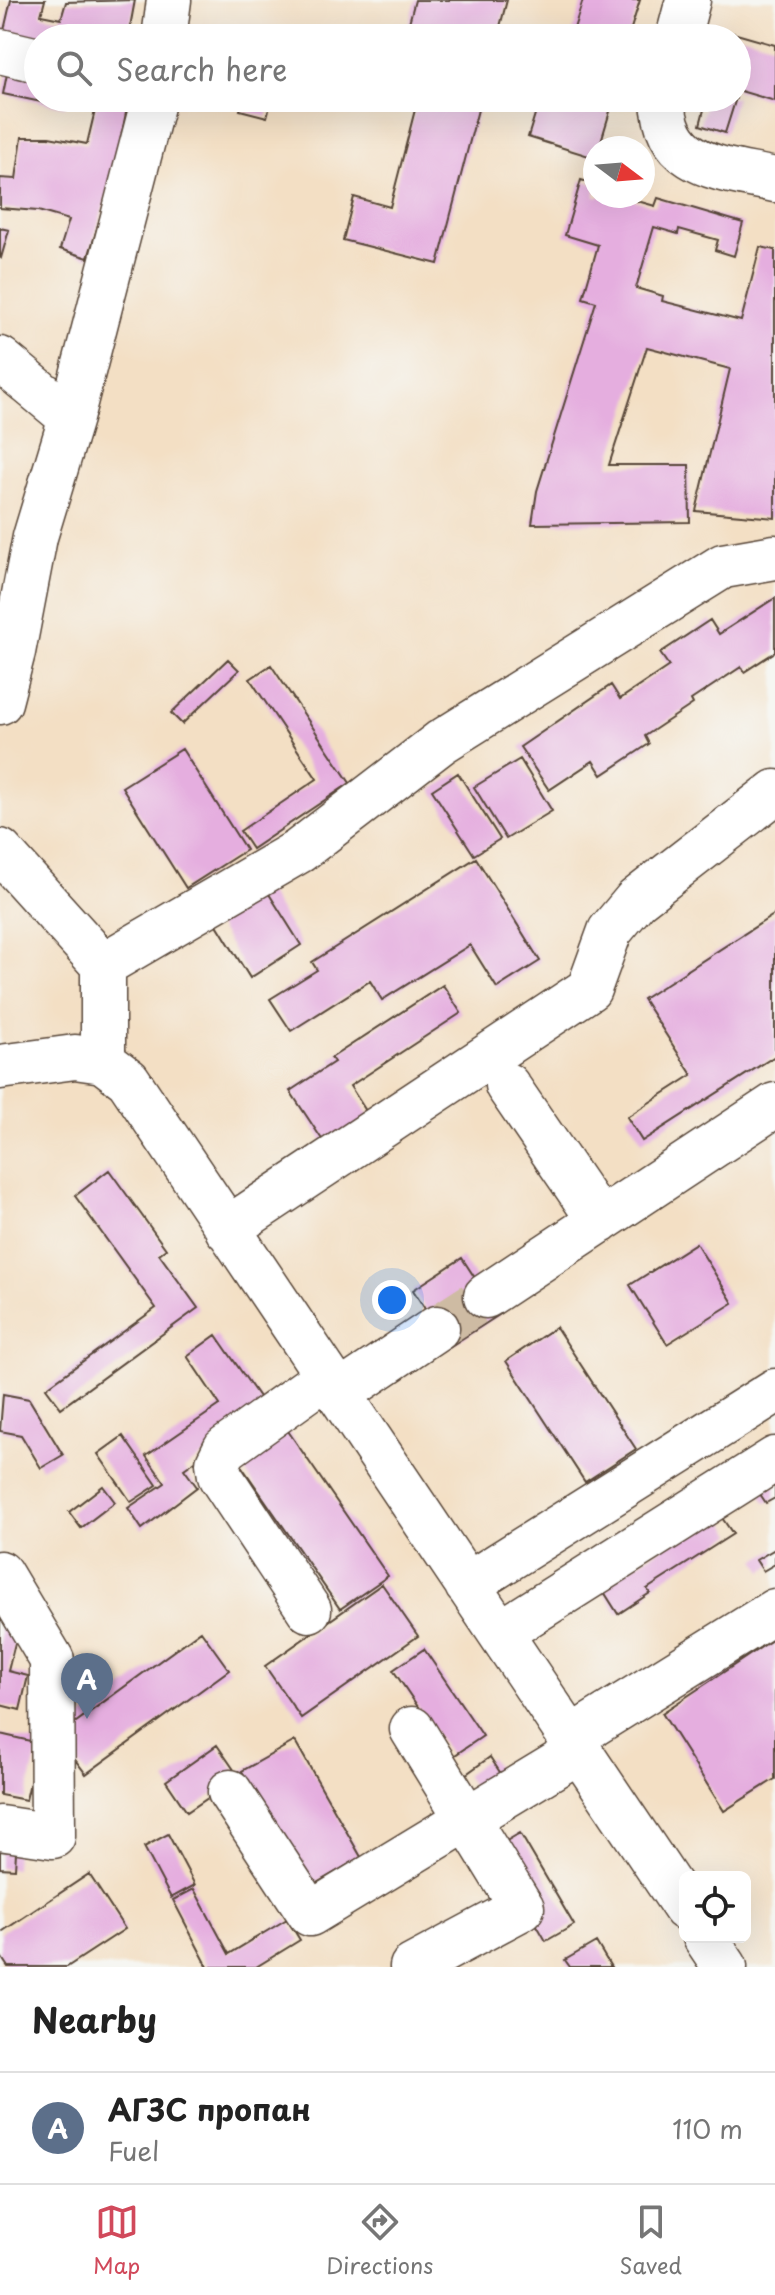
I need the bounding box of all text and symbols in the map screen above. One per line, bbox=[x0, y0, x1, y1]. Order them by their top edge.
search box bbox=[24, 24, 751, 112]
icon: search bbox=[52, 46, 96, 90]
text: Search here bbox=[116, 46, 288, 91]
north arrow bbox=[583, 136, 655, 208]
your location bbox=[372, 1280, 412, 1320]
pin: A bbox=[61, 1653, 113, 1719]
map controls bbox=[679, 1871, 751, 1943]
button: locate bbox=[679, 1871, 751, 1943]
text: Nearby bbox=[32, 1993, 157, 2045]
text: АГЗС пропан bbox=[108, 2086, 311, 2131]
text: A bbox=[48, 2109, 68, 2148]
text: 110 m bbox=[672, 2109, 743, 2148]
text: Fuel bbox=[108, 2131, 159, 2170]
tab: Map bbox=[93, 2200, 140, 2281]
tab: Directions bbox=[326, 2200, 433, 2281]
tab: Saved bbox=[619, 2200, 682, 2281]

